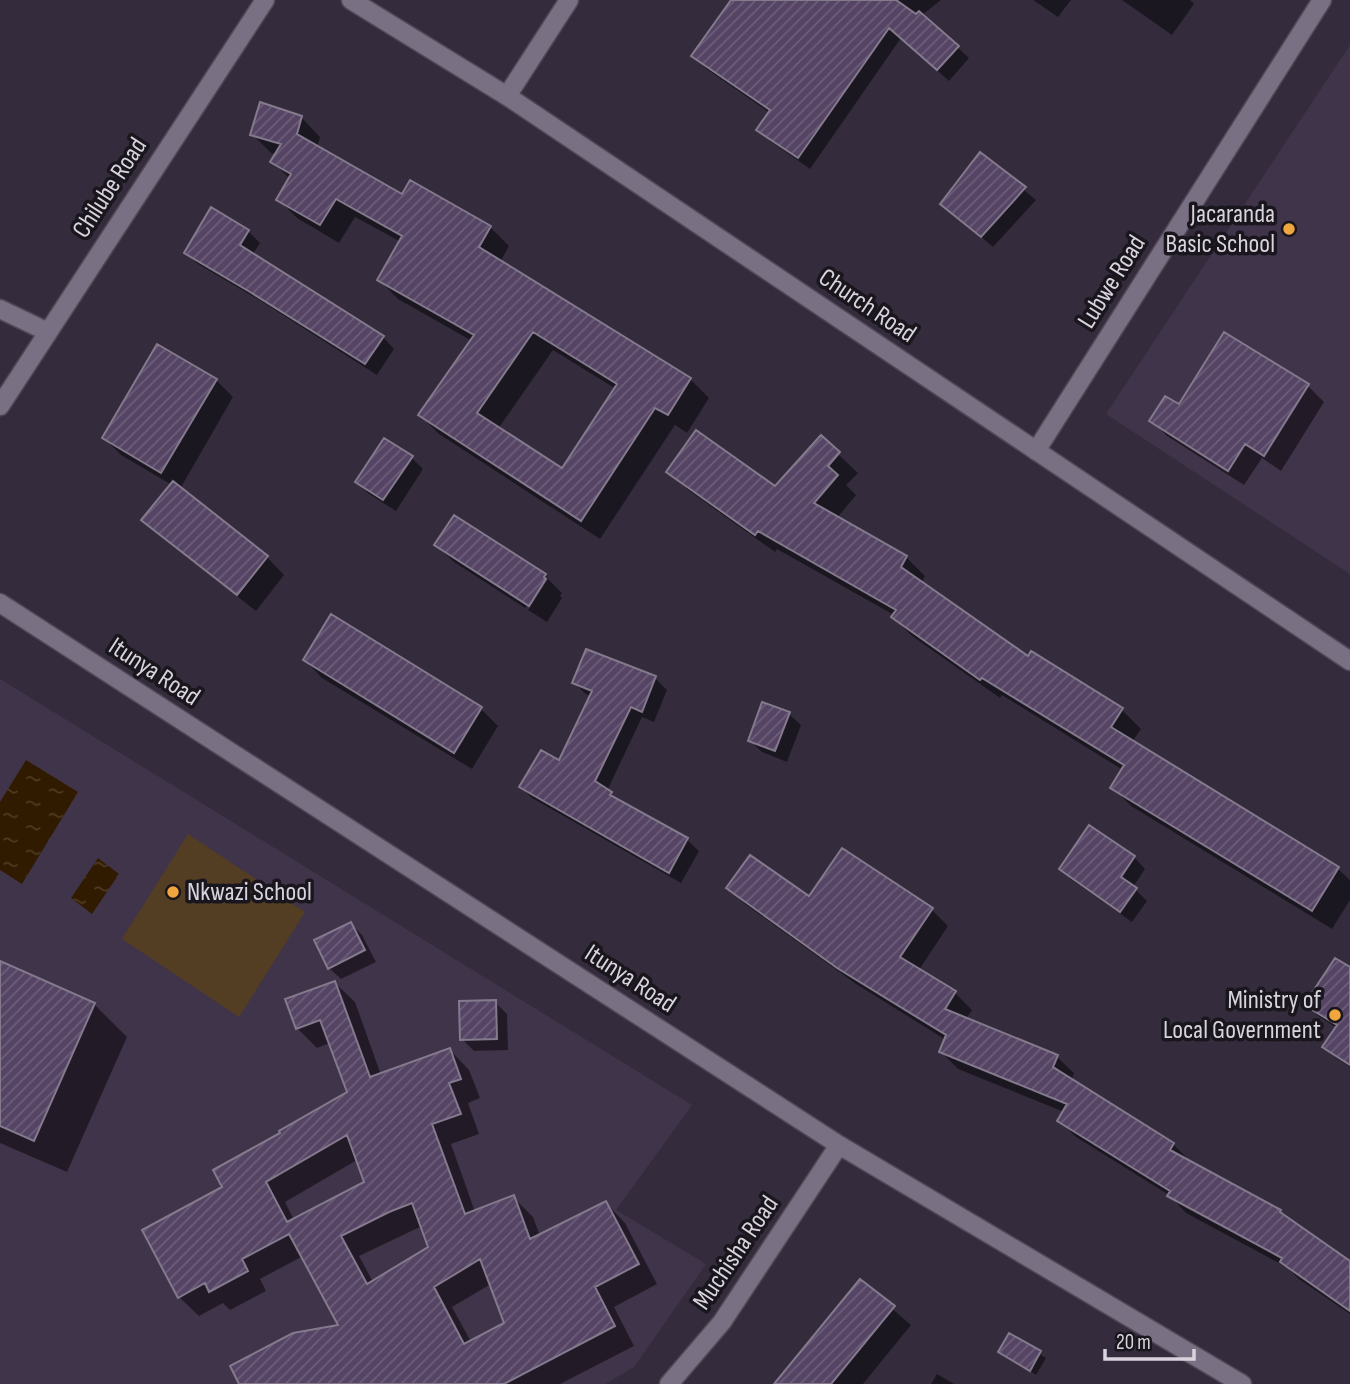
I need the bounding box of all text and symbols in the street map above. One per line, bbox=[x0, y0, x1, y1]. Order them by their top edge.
street label: Chilube Road bbox=[66, 132, 154, 244]
place label: Jacaranda Basic School bbox=[1166, 199, 1275, 260]
marker: Jacaranda Basic School bbox=[1281, 221, 1297, 237]
street label: Lubwe Road bbox=[1071, 230, 1153, 334]
street label: Church Road bbox=[812, 262, 922, 350]
street label: Itunya Road bbox=[103, 631, 205, 713]
place label: Nkwazi School bbox=[187, 877, 312, 908]
marker: Nkwazi School bbox=[165, 884, 181, 900]
street label: Itunya Road bbox=[579, 938, 681, 1020]
place label: Ministry of Local Government bbox=[1163, 985, 1321, 1046]
marker: Ministry of Local Government bbox=[1327, 1007, 1343, 1023]
street label: Muchisha Road bbox=[687, 1190, 785, 1316]
scale bar bbox=[1105, 1318, 1194, 1362]
text: 20 m bbox=[1116, 1330, 1151, 1355]

